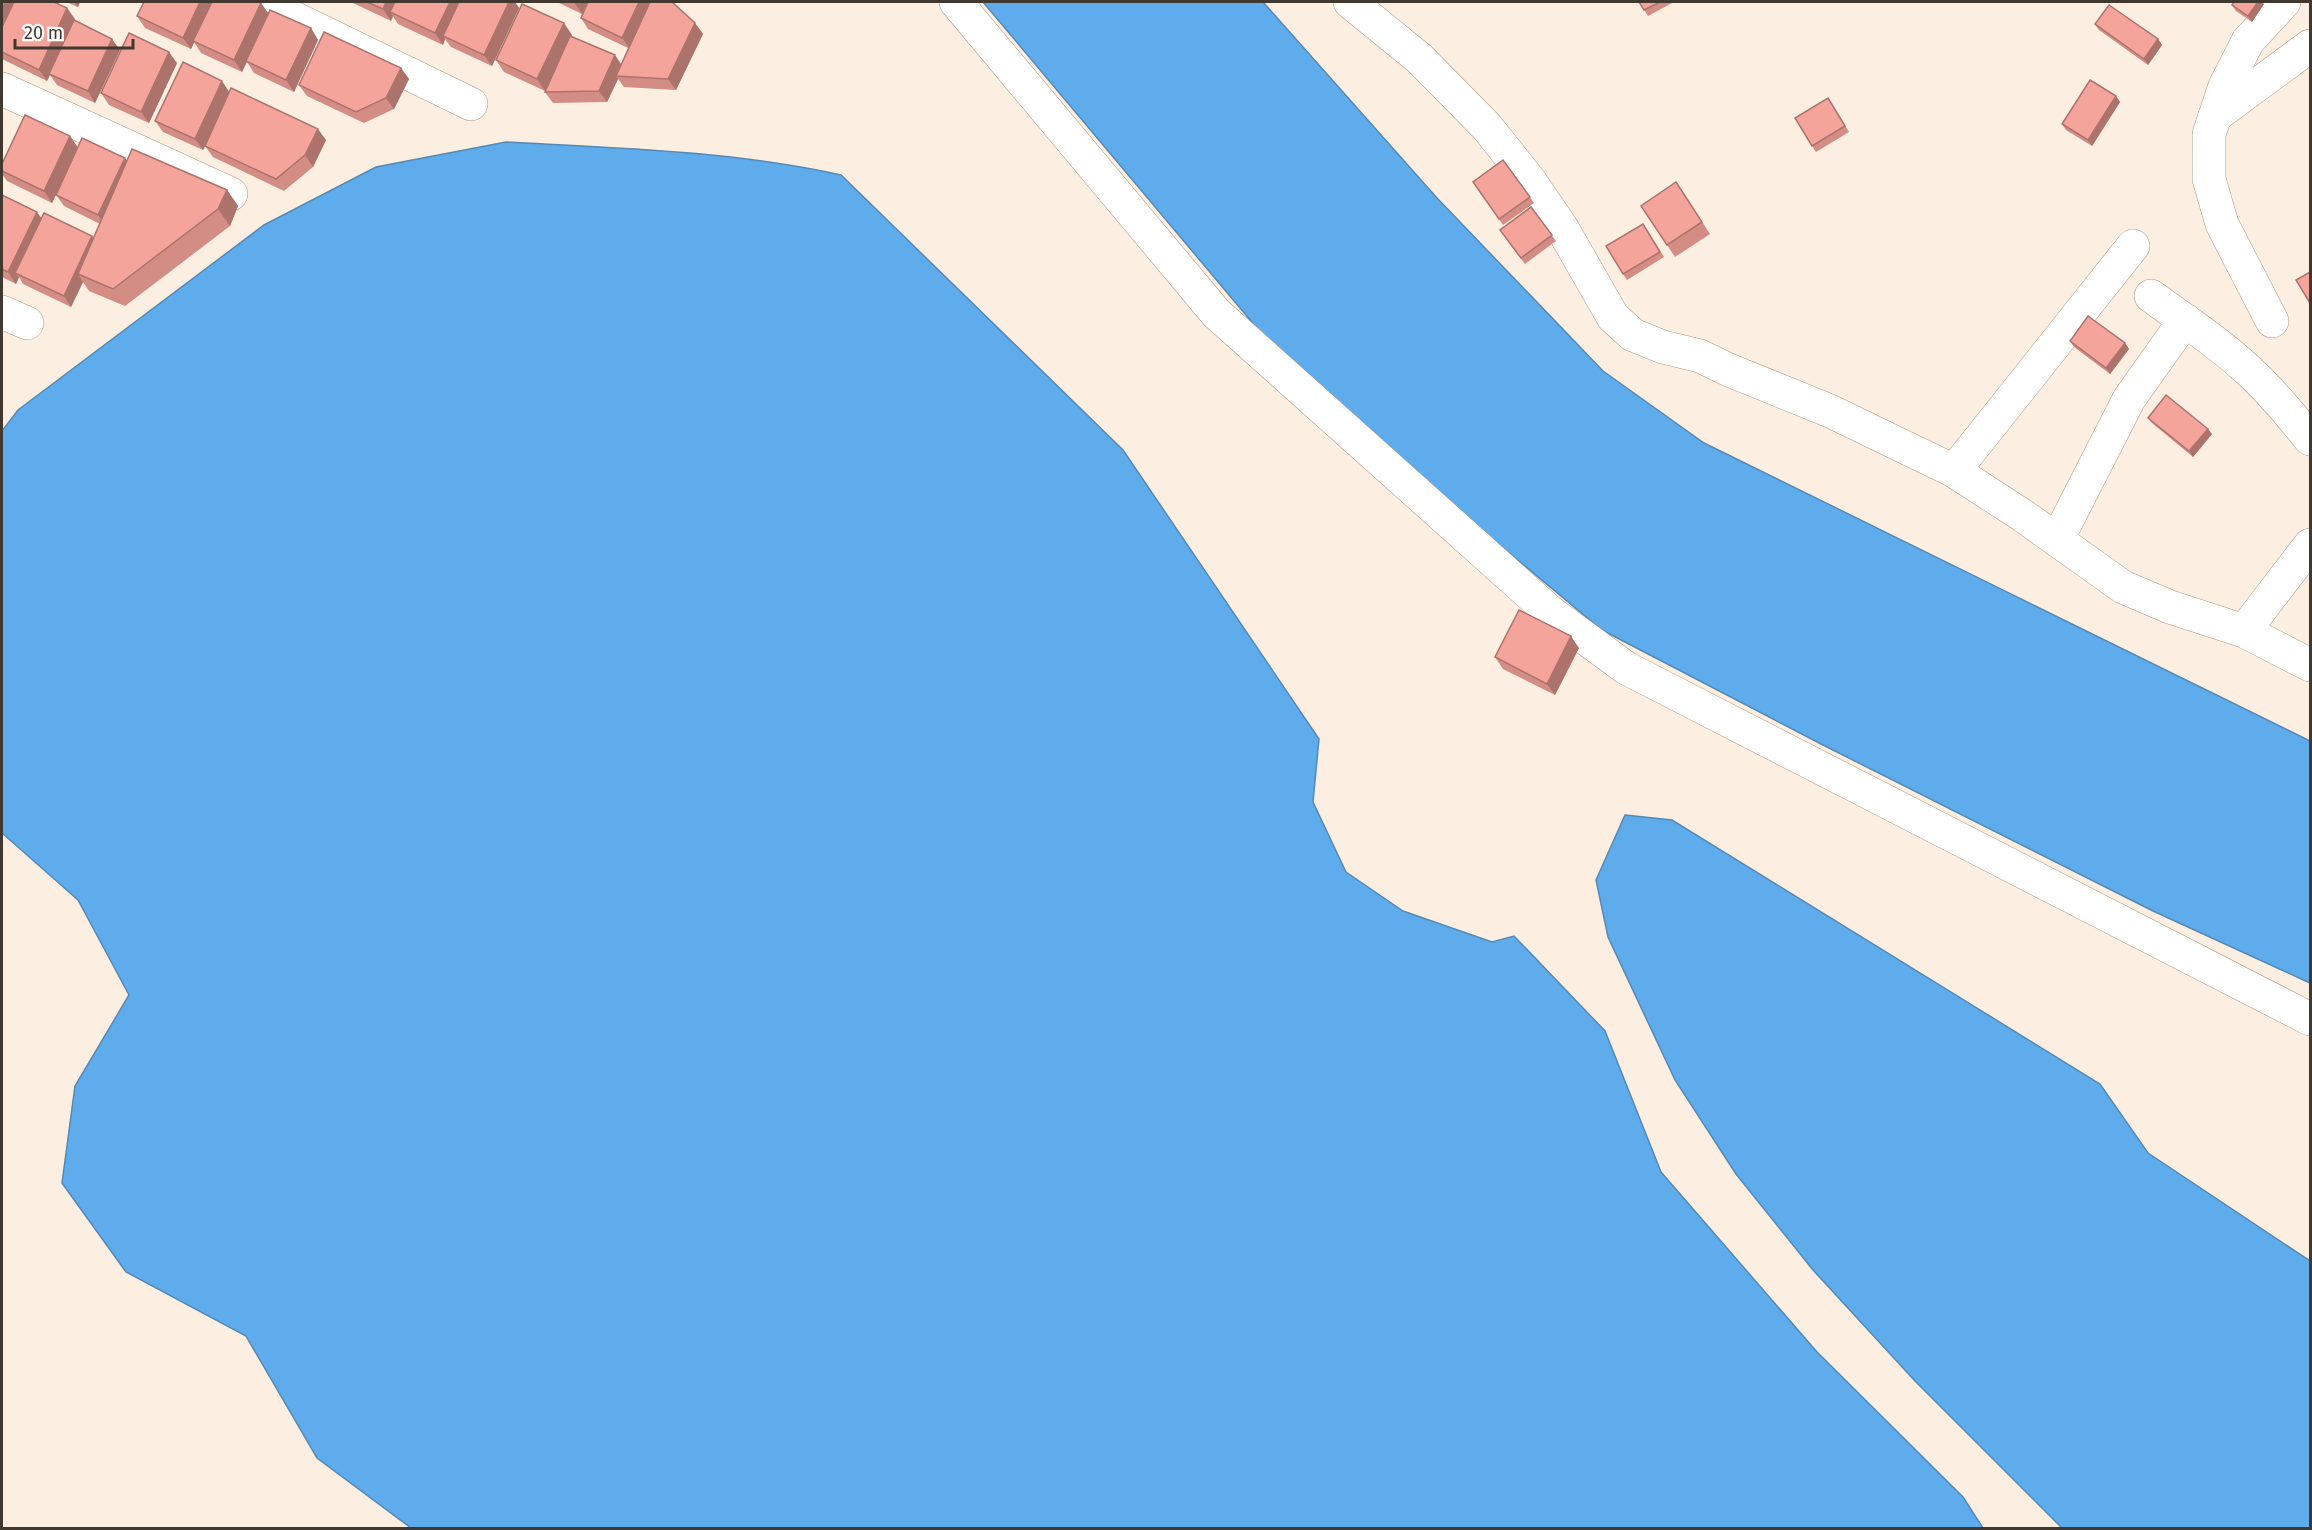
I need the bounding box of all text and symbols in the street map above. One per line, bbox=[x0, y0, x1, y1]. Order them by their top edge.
scale bar bbox=[15, 12, 134, 50]
text: 20 m bbox=[24, 22, 63, 44]

